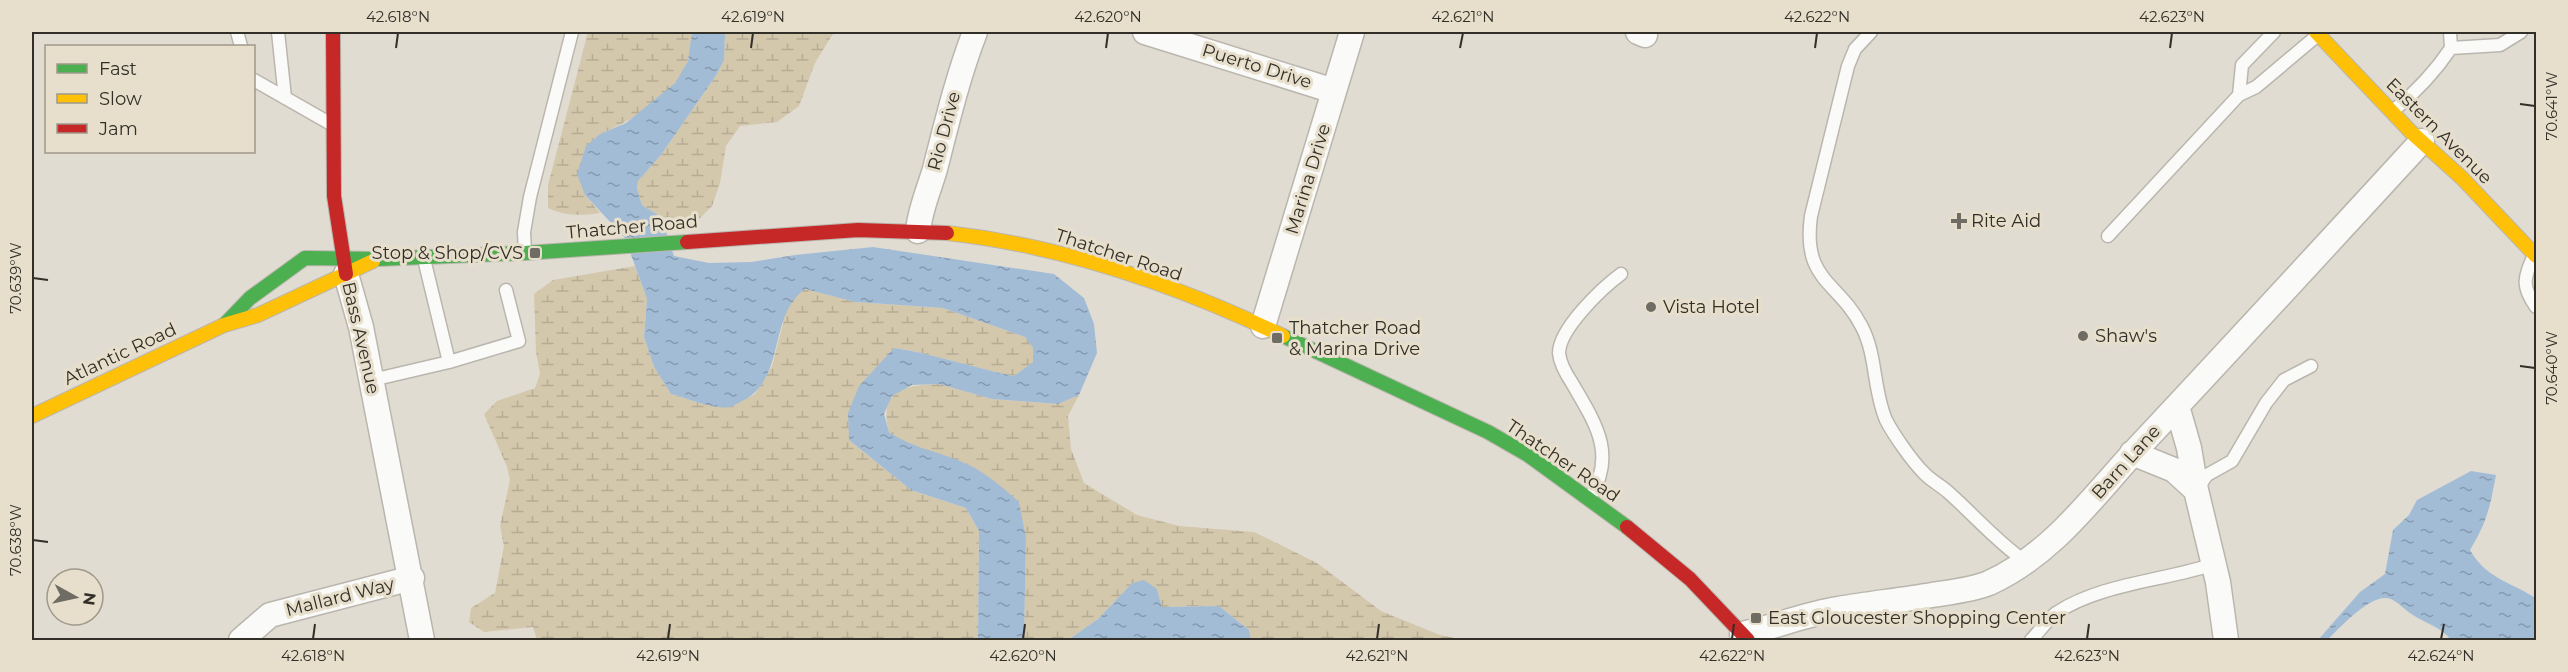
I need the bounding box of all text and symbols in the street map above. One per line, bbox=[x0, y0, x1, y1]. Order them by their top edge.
text: 42.618°N bbox=[366, 7, 430, 26]
text: 42.619°N bbox=[721, 7, 785, 26]
text: 42.620°N bbox=[1074, 7, 1142, 26]
text: 42.621°N bbox=[1431, 7, 1495, 26]
text: 42.622°N bbox=[1784, 7, 1850, 26]
text: 42.623°N bbox=[2139, 7, 2205, 26]
street label: Puerto Drive bbox=[1200, 39, 1315, 93]
legend bbox=[45, 45, 255, 153]
text: Fast bbox=[99, 58, 137, 80]
text: 70.641°W bbox=[2542, 71, 2561, 140]
street label: Eastern Avenue bbox=[2381, 73, 2497, 189]
text: Slow bbox=[99, 88, 142, 110]
street label: Rio Drive bbox=[923, 89, 965, 173]
text: Jam bbox=[98, 118, 138, 140]
street label: Marina Drive bbox=[1281, 121, 1335, 237]
street label: Thatcher Road bbox=[565, 210, 699, 244]
place label: Rite Aid bbox=[1971, 210, 2041, 232]
marker: Rite Aid bbox=[1952, 214, 1966, 228]
street label: Thatcher Road bbox=[1053, 224, 1185, 286]
text: 70.639°W bbox=[6, 242, 25, 314]
place label: Stop & Shop/CVS bbox=[372, 242, 523, 264]
marker: Stop & Shop/CVS bbox=[528, 246, 542, 260]
street label: Bass Avenue bbox=[337, 280, 385, 396]
place label: Vista Hotel bbox=[1663, 296, 1760, 318]
marker: Vista Hotel bbox=[1644, 300, 1658, 314]
place label: Thatcher Road & Marina Drive bbox=[1289, 317, 1421, 360]
street label: Atlantic Road bbox=[60, 318, 180, 390]
place label: Shaw's bbox=[2095, 325, 2157, 347]
marker: Shaw's bbox=[2076, 329, 2090, 343]
marker: Thatcher Road & Marina Drive bbox=[1270, 331, 1284, 345]
text: 70.640°W bbox=[2542, 331, 2561, 405]
street label: Thatcher Road bbox=[1502, 415, 1624, 507]
street label: Barn Lane bbox=[2087, 420, 2165, 504]
text: 70.638°W bbox=[6, 504, 25, 576]
north arrow bbox=[45, 567, 105, 627]
street label: Mallard Way bbox=[283, 573, 397, 621]
text: N bbox=[79, 591, 100, 607]
place label: East Gloucester Shopping Center bbox=[1768, 607, 2066, 629]
marker: East Gloucester Shopping Center bbox=[1749, 611, 1763, 625]
text: 42.618°N bbox=[281, 646, 345, 665]
text: 42.619°N bbox=[636, 646, 700, 665]
text: 42.620°N bbox=[989, 646, 1057, 665]
text: 42.621°N bbox=[1345, 646, 1409, 665]
text: 42.622°N bbox=[1699, 646, 1765, 665]
text: 42.623°N bbox=[2054, 646, 2120, 665]
text: 42.624°N bbox=[2408, 646, 2474, 665]

